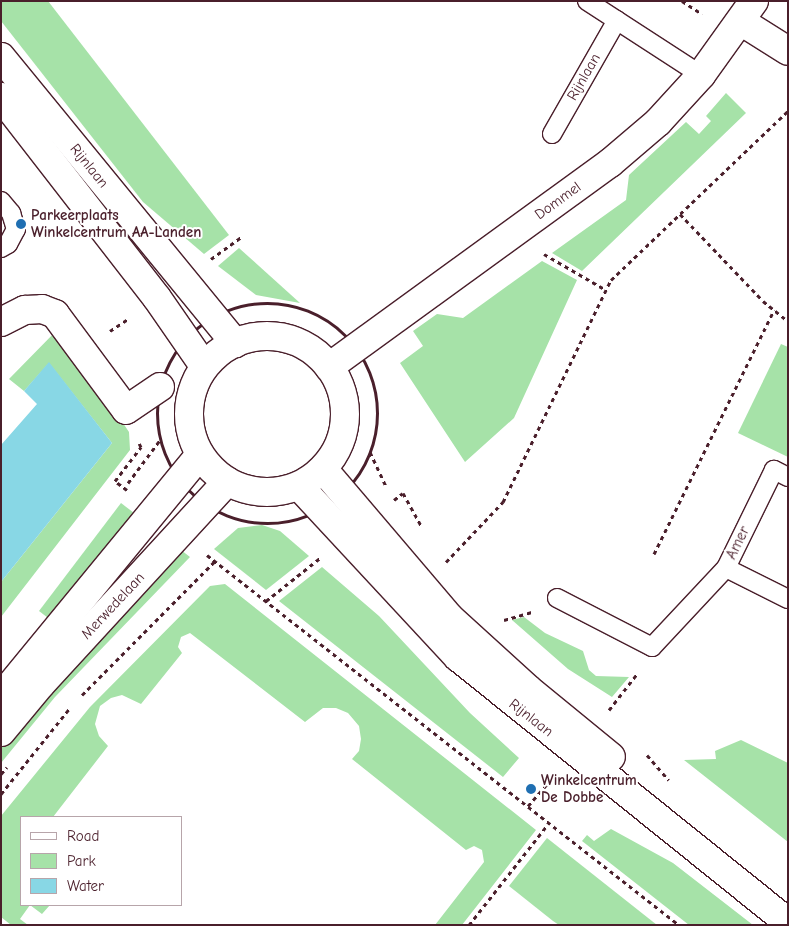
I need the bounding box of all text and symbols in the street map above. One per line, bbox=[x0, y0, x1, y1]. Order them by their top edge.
street label: Rijnlaan bbox=[563, 50, 605, 104]
street label: Rijnlaan bbox=[66, 140, 112, 192]
street label: Dommel bbox=[531, 178, 585, 224]
place label: Parkeerplaats Winkelcentrum AA-Landen bbox=[31, 206, 201, 241]
marker: Parkeerplaats Winkelcentrum AA-Landen bbox=[15, 218, 27, 230]
street label: Amer bbox=[722, 524, 754, 562]
street label: Merwedelaan bbox=[78, 569, 148, 643]
street label: Rijnlaan bbox=[505, 695, 557, 741]
place label: Winkelcentrum De Dobbe bbox=[541, 771, 637, 806]
marker: Winkelcentrum De Dobbe bbox=[525, 783, 537, 795]
legend bbox=[20, 816, 182, 906]
text: Road bbox=[67, 827, 99, 845]
text: Park bbox=[67, 852, 96, 870]
text: Water bbox=[67, 877, 104, 895]

